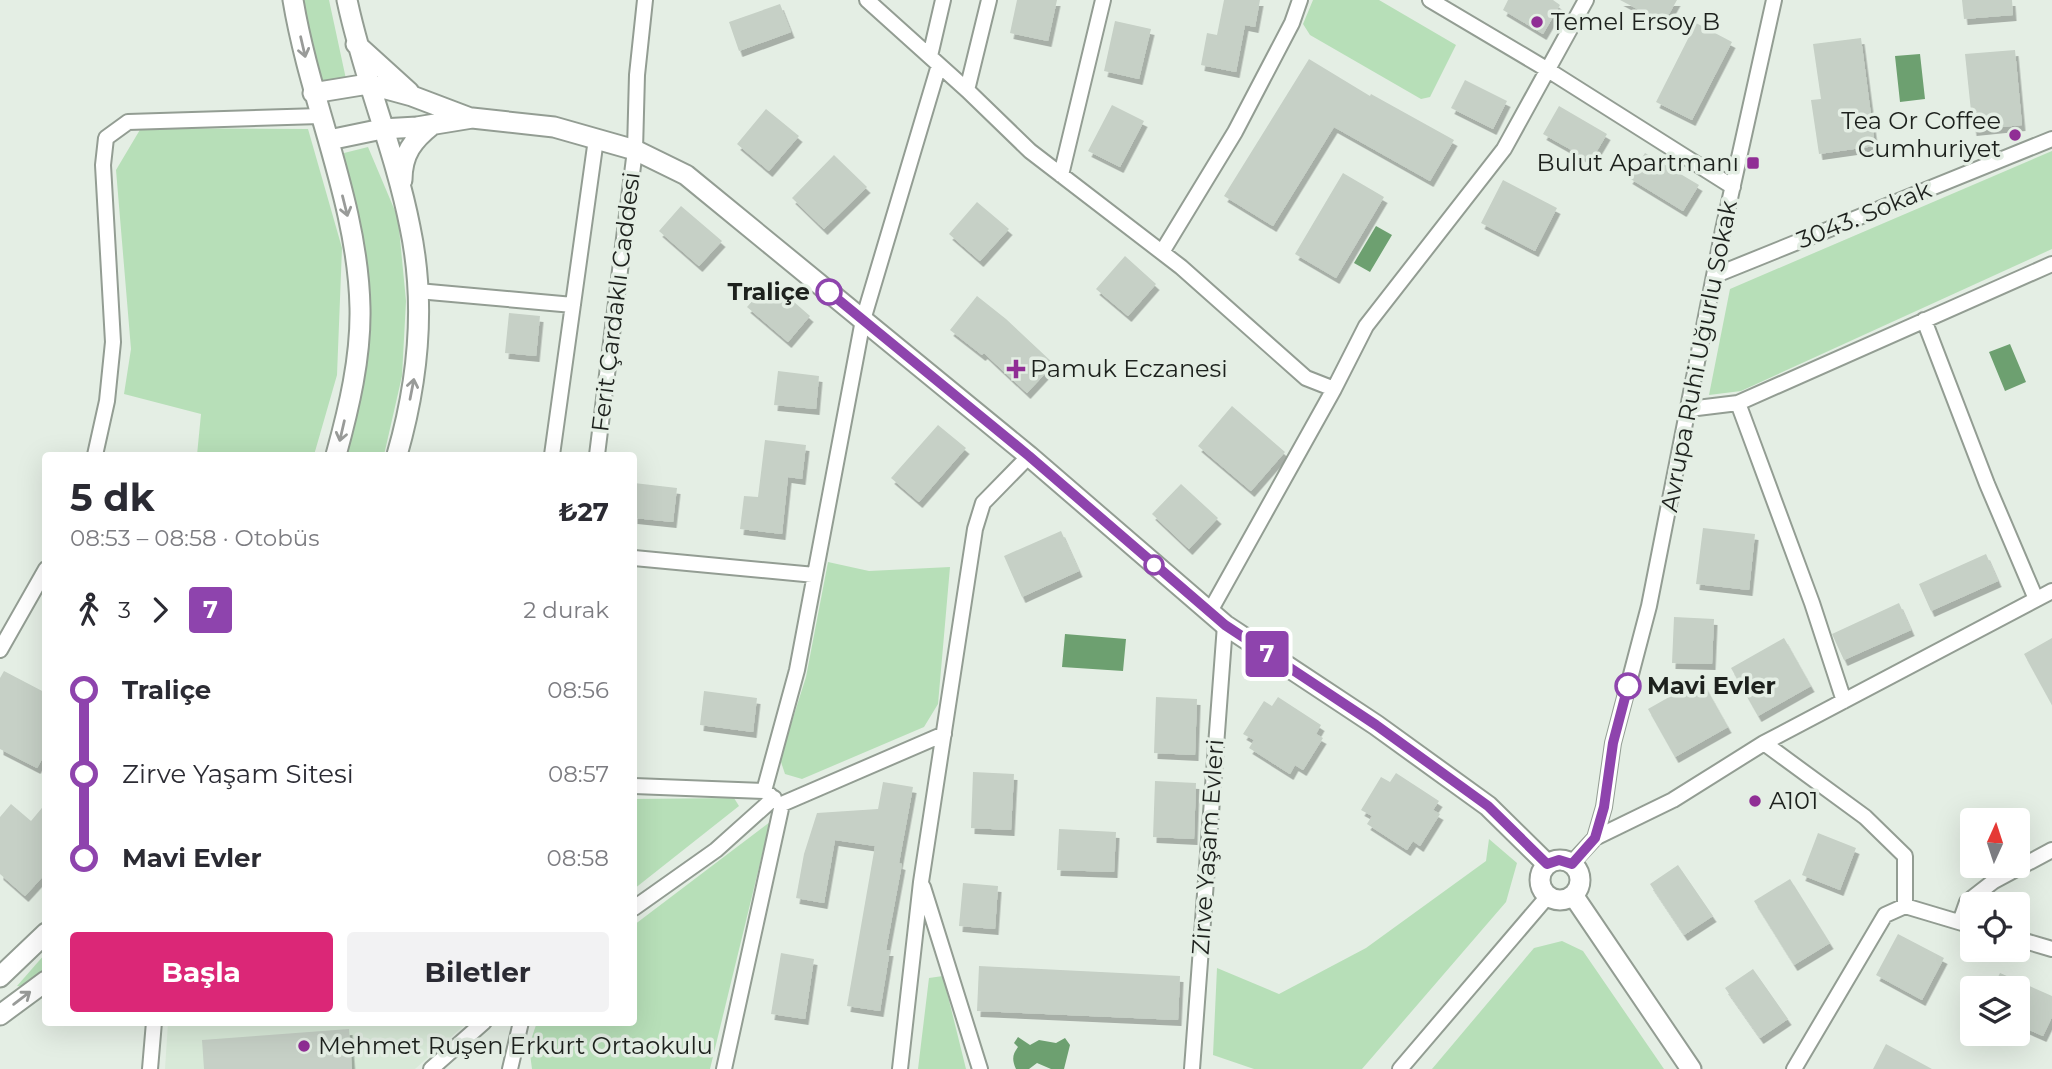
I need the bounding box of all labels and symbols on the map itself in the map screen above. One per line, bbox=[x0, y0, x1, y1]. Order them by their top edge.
place label: Temel Ersoy B bbox=[1551, 7, 1720, 36]
marker: Temel Ersoy B bbox=[1529, 14, 1545, 30]
one-way arrow bbox=[296, 35, 310, 58]
place label: Tea Or Coffee Cumhuriyet bbox=[1841, 106, 2001, 163]
marker: Tea Or Coffee Cumhuriyet bbox=[2007, 127, 2023, 143]
place label: Bulut Apartmanı bbox=[1537, 148, 1739, 177]
marker: Bulut Apartmanı bbox=[1745, 155, 1761, 171]
street label: Ferit Çardaklı Caddesi bbox=[585, 170, 646, 433]
street label: 3043. Sokak bbox=[1792, 174, 1936, 255]
one-way arrow bbox=[339, 194, 352, 217]
street label: Avrupa Ruhi Uğurlu Sokak bbox=[1654, 197, 1743, 514]
place label: Traliçe bbox=[728, 277, 810, 306]
marker: Traliçe bbox=[816, 279, 842, 305]
place label: Pamuk Eczanesi bbox=[1030, 354, 1228, 383]
marker: Pamuk Eczanesi bbox=[1008, 361, 1024, 377]
one-way arrow bbox=[406, 378, 420, 401]
one-way arrow bbox=[335, 419, 348, 442]
unlabelled marker bbox=[1144, 555, 1164, 575]
line badge: 7 bbox=[1244, 631, 1290, 677]
place label: Mavi Evler bbox=[1647, 671, 1776, 700]
marker: Mavi Evler bbox=[1615, 673, 1641, 699]
street label: Zirve Yaşam Evleri bbox=[1185, 738, 1230, 956]
place label: A101 bbox=[1769, 786, 1818, 815]
marker: A101 bbox=[1747, 793, 1763, 809]
north arrow bbox=[1960, 808, 2030, 878]
one-way arrow bbox=[12, 991, 31, 1006]
place label: Mehmet Ruşen Erkurt Ortaokulu bbox=[318, 1031, 713, 1060]
marker: Mehmet Ruşen Erkurt Ortaokulu bbox=[296, 1038, 312, 1054]

